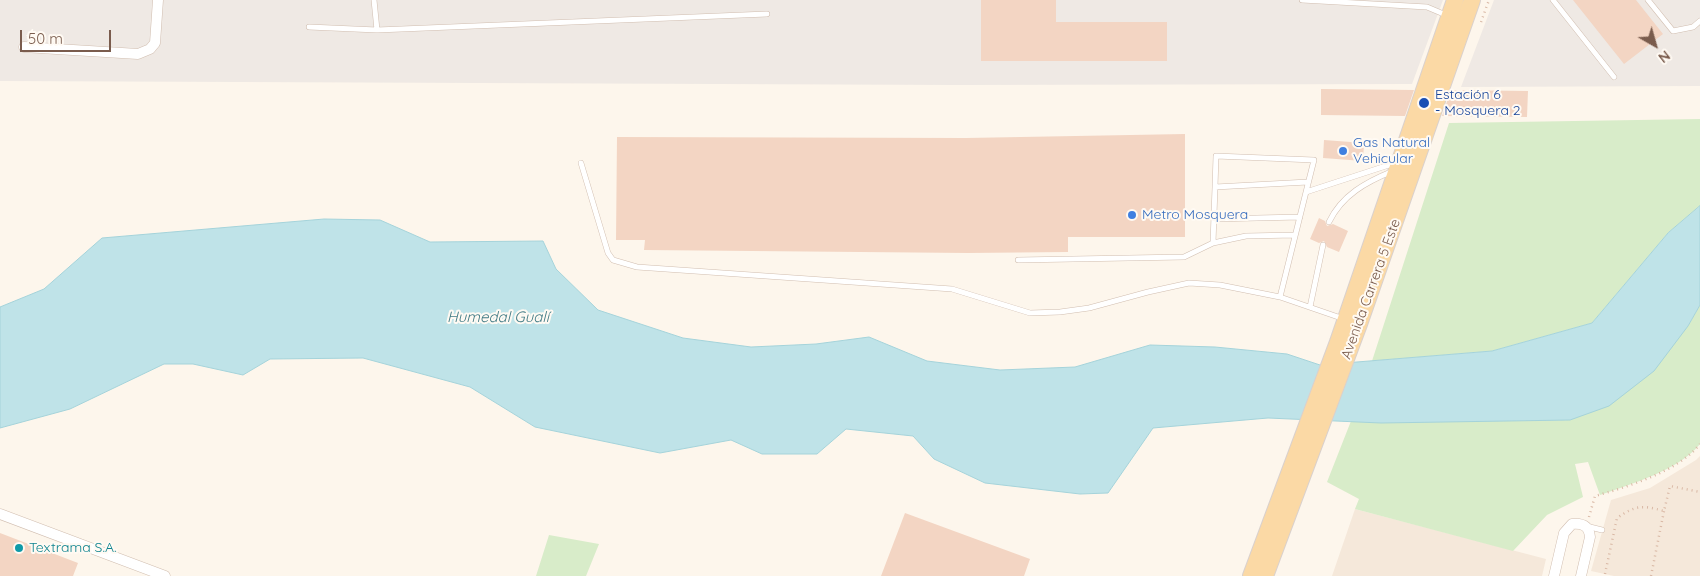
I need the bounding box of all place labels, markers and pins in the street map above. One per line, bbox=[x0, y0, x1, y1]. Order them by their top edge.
place label: Estación 6 - Mosquera 2 bbox=[1435, 87, 1521, 120]
marker: Estación 6 - Mosquera 2 bbox=[1417, 96, 1431, 110]
place label: Gas Natural Vehicular bbox=[1353, 135, 1430, 168]
marker: Gas Natural Vehicular bbox=[1337, 145, 1349, 157]
place label: Metro Mosquera bbox=[1142, 207, 1248, 223]
marker: Metro Mosquera bbox=[1126, 209, 1138, 221]
place label: Textrama S.A. bbox=[29, 540, 117, 556]
marker: Textrama S.A. bbox=[13, 542, 25, 554]

